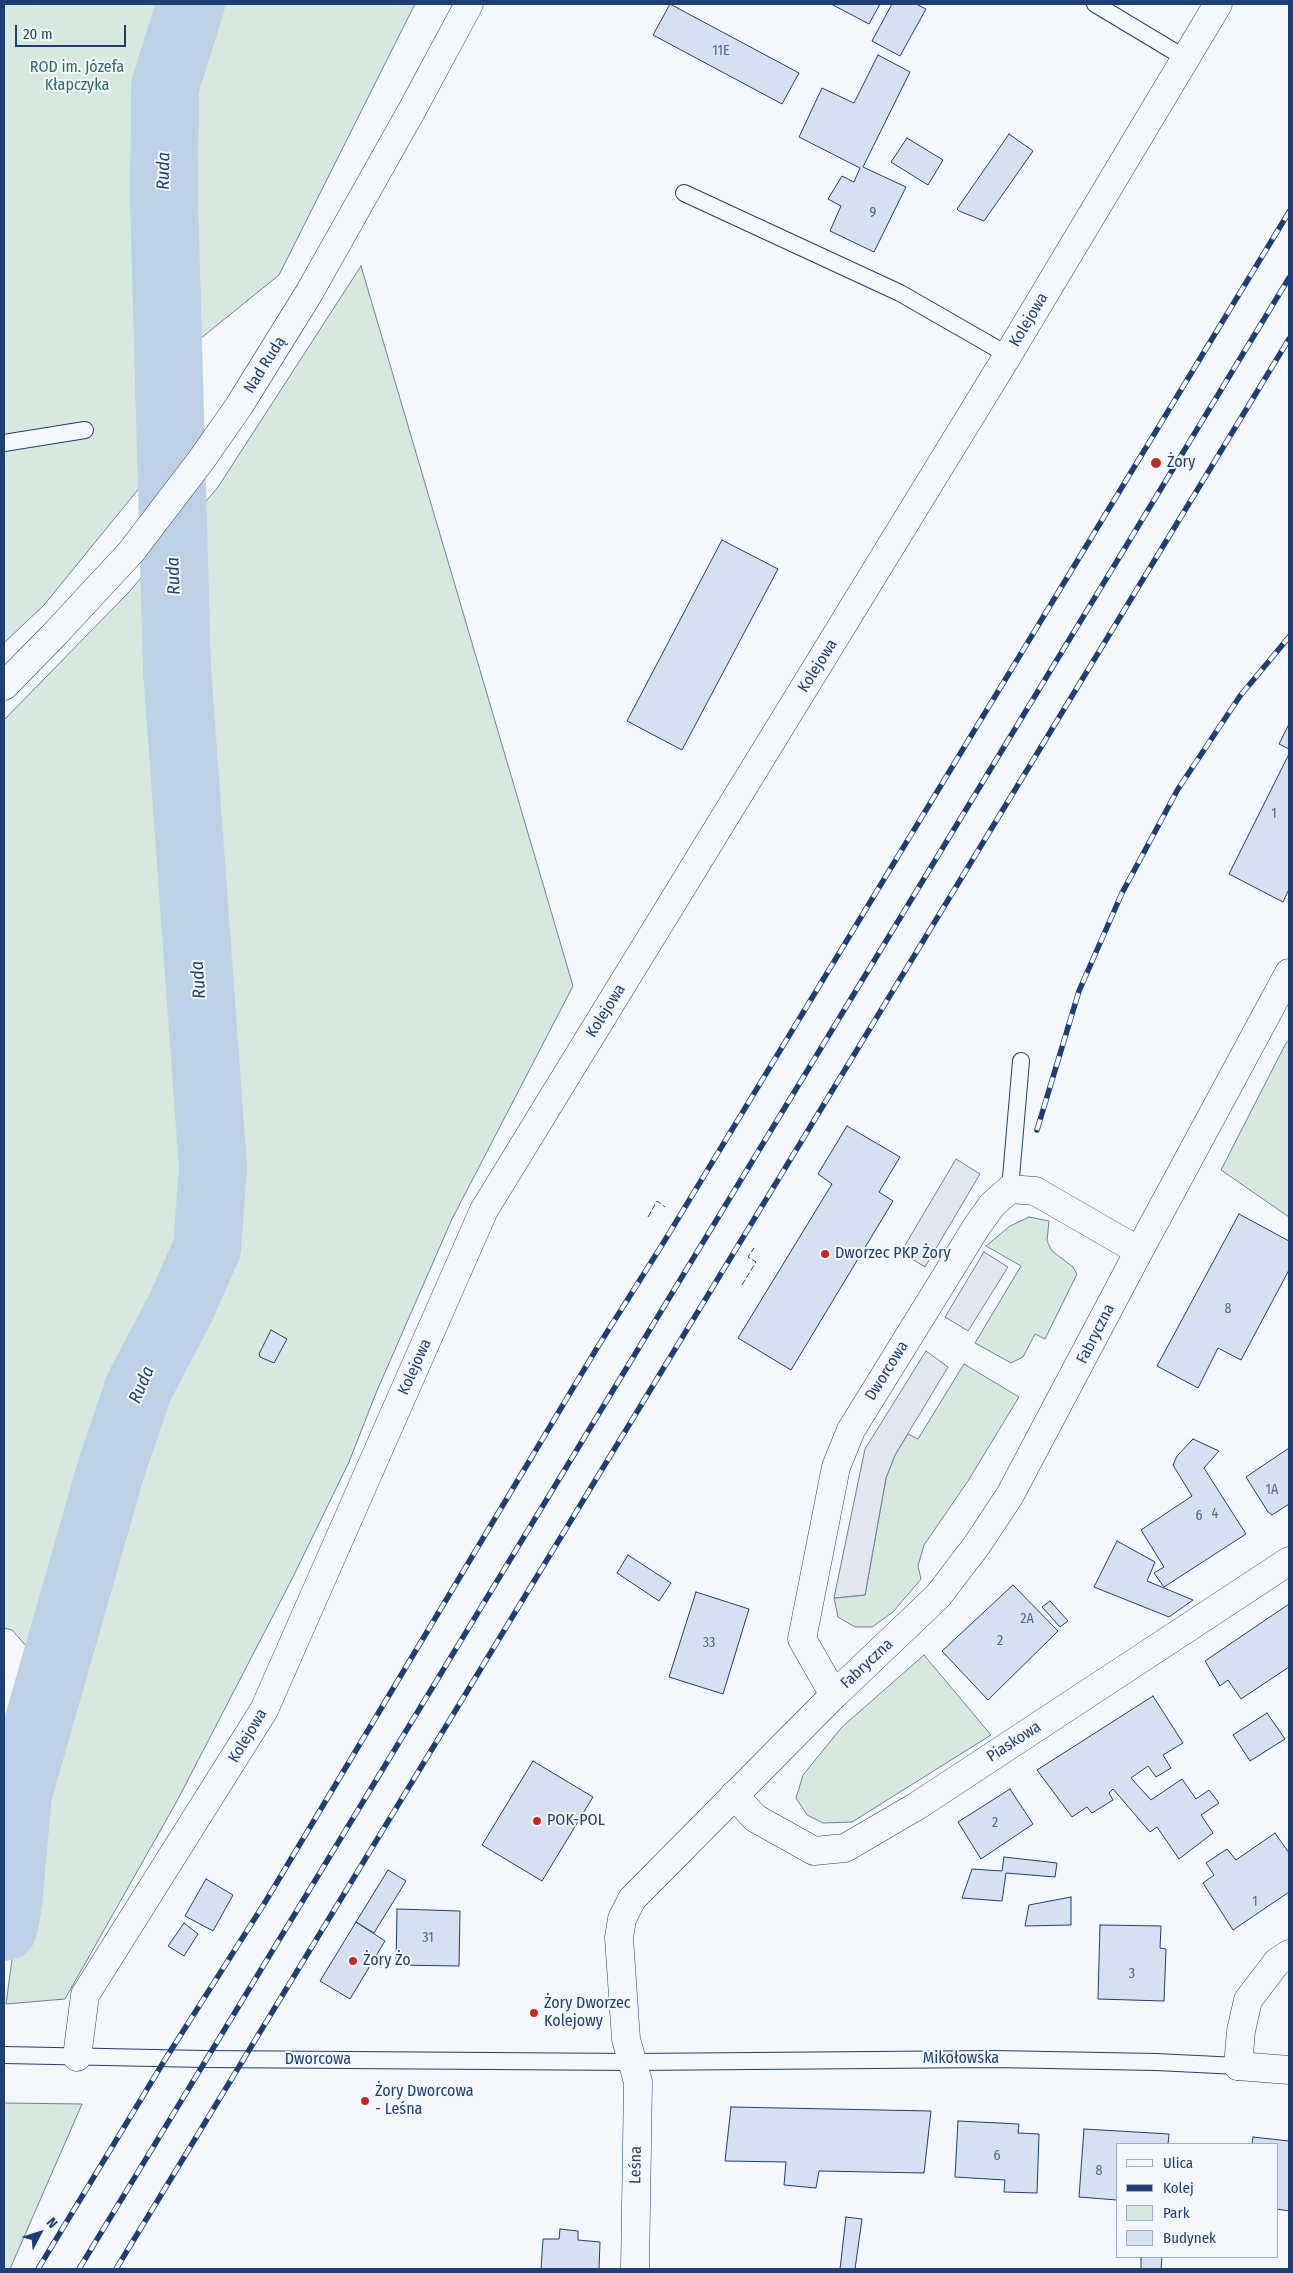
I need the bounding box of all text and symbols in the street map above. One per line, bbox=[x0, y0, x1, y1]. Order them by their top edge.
scale bar bbox=[18, 15, 129, 47]
text: 20 m bbox=[23, 25, 53, 43]
house number: 11E bbox=[712, 43, 730, 59]
park label: ROD im. Józefa Kłapczyka bbox=[30, 58, 124, 96]
water label: Ruda bbox=[153, 152, 175, 190]
house number: 9 bbox=[870, 205, 876, 221]
street label: Kolejowa bbox=[1006, 290, 1052, 350]
street label: Nad Rudą bbox=[240, 333, 290, 397]
place label: Żory bbox=[1167, 453, 1195, 473]
marker: Żory bbox=[1149, 456, 1163, 470]
water label: Ruda bbox=[163, 557, 185, 595]
street label: Kolejowa bbox=[794, 636, 842, 696]
house number: 1 bbox=[1271, 806, 1277, 822]
water label: Ruda bbox=[187, 960, 211, 1000]
street label: Kolejowa bbox=[582, 981, 630, 1041]
place label: Dworzec PKP Żory bbox=[835, 1244, 951, 1264]
marker: Dworzec PKP Żory bbox=[819, 1248, 831, 1260]
street label: Fabryczna bbox=[1073, 1301, 1119, 1367]
house number: 8 bbox=[1225, 1301, 1231, 1317]
street label: Kolejowa bbox=[394, 1336, 436, 1398]
street label: Dworcowa bbox=[861, 1338, 913, 1404]
water label: Ruda bbox=[125, 1363, 159, 1407]
house number: 1A bbox=[1266, 1482, 1278, 1498]
house number: 4 bbox=[1212, 1506, 1218, 1522]
house number: 6 bbox=[1196, 1508, 1202, 1524]
house number: 2A bbox=[1020, 1611, 1034, 1627]
house number: 2 bbox=[997, 1633, 1003, 1649]
house number: 33 bbox=[703, 1635, 715, 1651]
street label: Fabryczna bbox=[837, 1635, 897, 1693]
street label: Kolejowa bbox=[225, 1706, 271, 1766]
street label: Piaskowa bbox=[983, 1717, 1045, 1767]
place label: POK-POL bbox=[547, 1811, 605, 1831]
marker: POK-POL bbox=[531, 1815, 543, 1827]
house number: 2 bbox=[992, 1815, 998, 1831]
house number: 1 bbox=[1252, 1894, 1258, 1910]
house number: 31 bbox=[422, 1930, 434, 1946]
place label: Żory Żo bbox=[363, 1951, 411, 1971]
marker: Żory Żo bbox=[347, 1955, 359, 1967]
house number: 3 bbox=[1129, 1966, 1135, 1982]
place label: Żory Dworzec Kolejowy bbox=[544, 1994, 631, 2032]
marker: Żory Dworzec Kolejowy bbox=[528, 2007, 540, 2019]
street label: Mikołowska bbox=[923, 2049, 999, 2069]
street label: Dworcowa bbox=[285, 2050, 351, 2070]
place label: Żory Dworcowa - Leśna bbox=[375, 2082, 473, 2120]
marker: Żory Dworcowa - Leśna bbox=[359, 2095, 371, 2107]
legend bbox=[1116, 2143, 1278, 2258]
street label: Leśna bbox=[626, 2146, 646, 2184]
house number: 6 bbox=[994, 2148, 1000, 2164]
text: Ulica bbox=[1163, 2154, 1193, 2172]
house number: 8 bbox=[1096, 2163, 1102, 2179]
text: Kolej bbox=[1163, 2179, 1194, 2197]
text: Park bbox=[1163, 2204, 1190, 2222]
north arrow bbox=[15, 2208, 65, 2258]
text: N bbox=[43, 2214, 61, 2232]
text: Budynek bbox=[1163, 2229, 1216, 2247]

